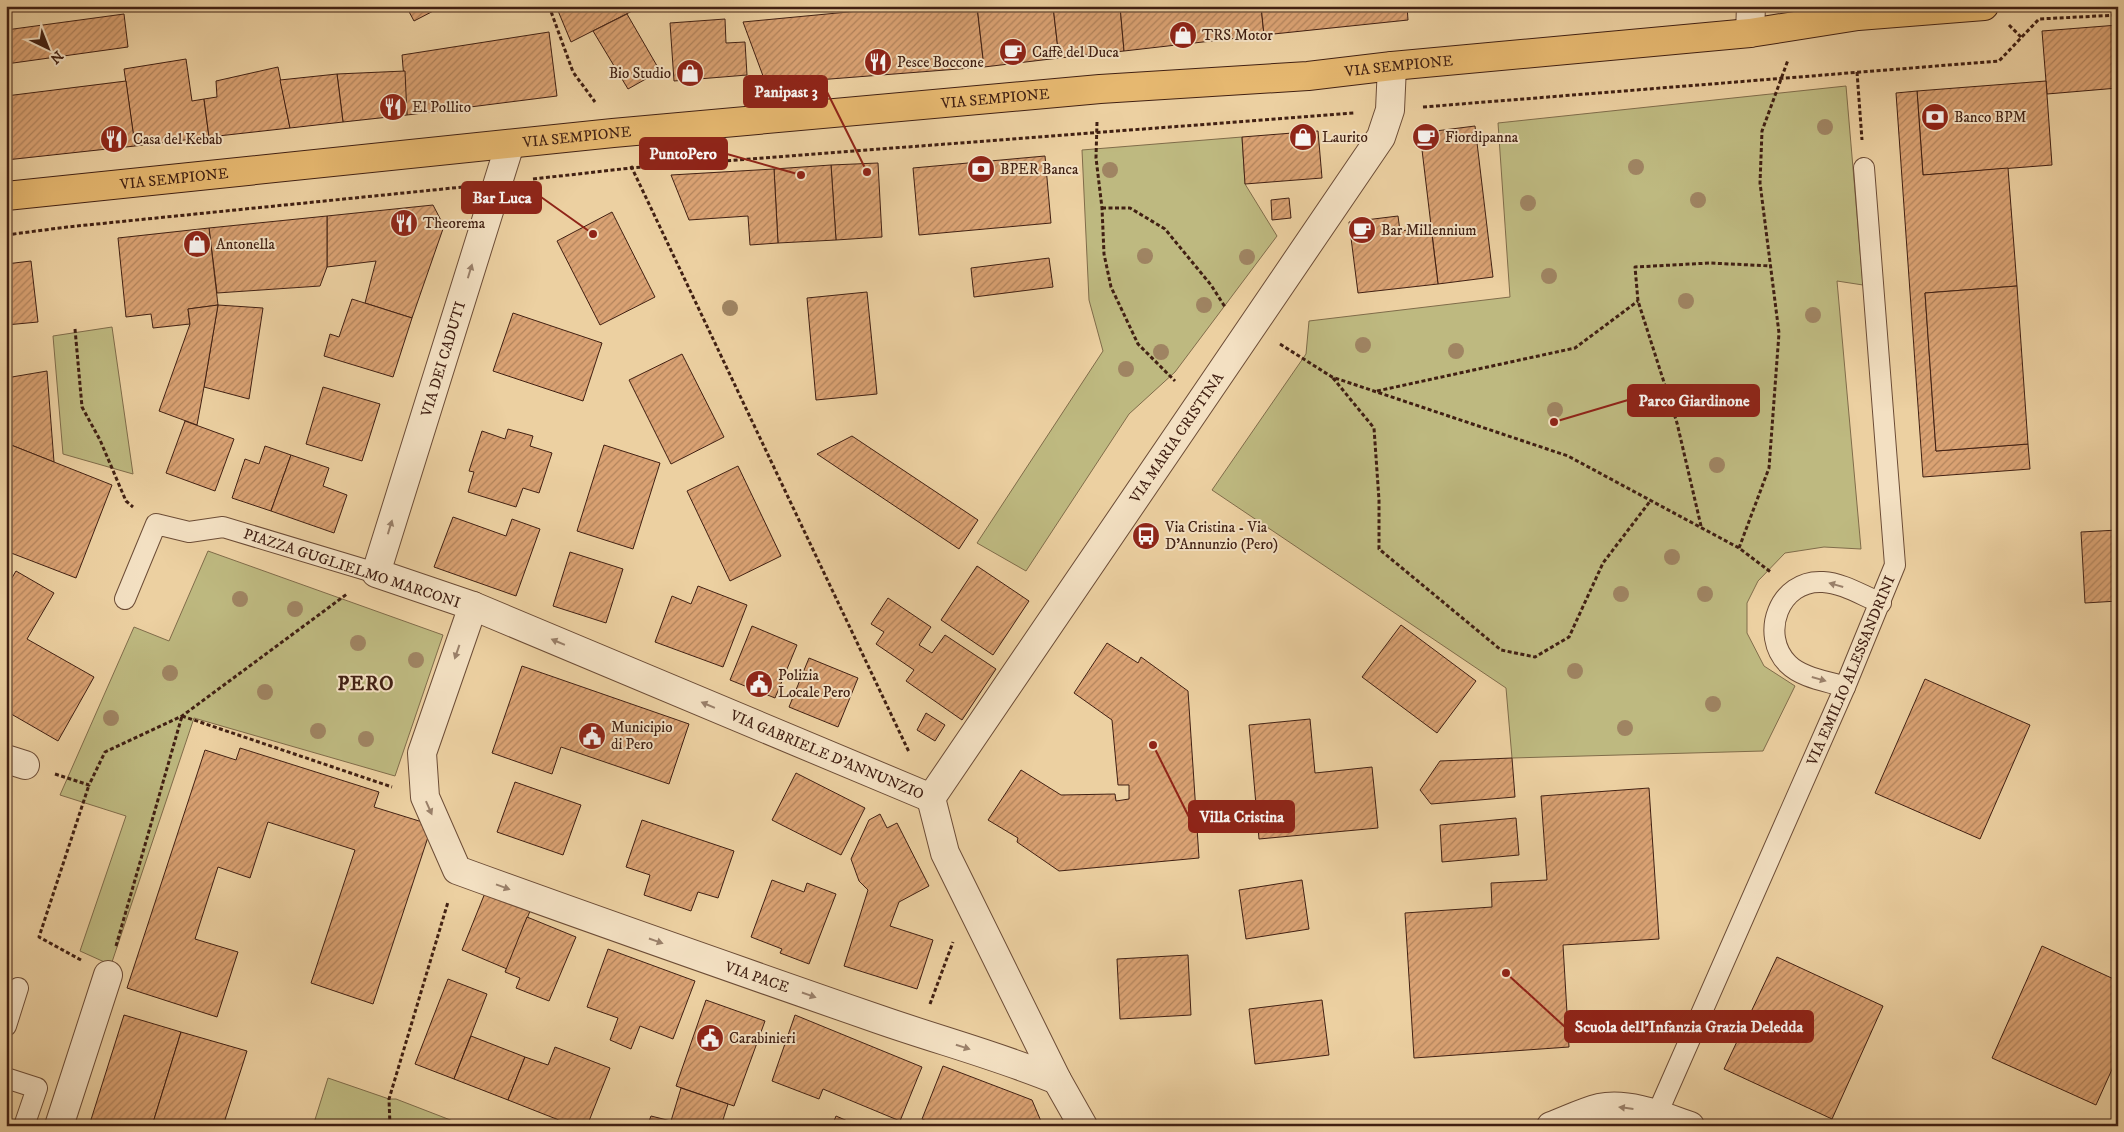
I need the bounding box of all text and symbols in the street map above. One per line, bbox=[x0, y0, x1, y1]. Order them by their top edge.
shop icon: TRS Motor bbox=[1168, 20, 1198, 50]
north arrow bbox=[22, 22, 72, 72]
place label: TRS Motor bbox=[1202, 26, 1273, 45]
cafe icon: Caffè del Duca bbox=[998, 37, 1028, 67]
place label: Caffè del Duca bbox=[1032, 43, 1119, 62]
text: N bbox=[45, 46, 67, 68]
restaurant icon: Pesce Boccone bbox=[863, 47, 893, 77]
street label: VIA SEMPIONE bbox=[1343, 51, 1454, 82]
place label: Pesce Boccone bbox=[897, 53, 984, 72]
shop icon: Bio Studio bbox=[675, 58, 705, 88]
place label: Bio Studio bbox=[609, 64, 671, 83]
callout: Panipast 3 bbox=[744, 76, 827, 107]
text: Panipast 3 bbox=[754, 82, 818, 102]
street label: VIA SEMPIONE bbox=[939, 85, 1051, 113]
restaurant icon: El Pollito bbox=[378, 92, 408, 122]
place label: El Pollito bbox=[412, 98, 471, 117]
bank icon: Banco BPM bbox=[1920, 102, 1950, 132]
place label: Banco BPM bbox=[1954, 108, 2027, 127]
street label: VIA SEMPIONE bbox=[521, 122, 632, 152]
shop icon: Laurito bbox=[1288, 122, 1318, 152]
cafe icon: Fiordipanna bbox=[1411, 122, 1441, 152]
restaurant icon: Casa del Kebab bbox=[99, 124, 129, 154]
place label: Laurito bbox=[1322, 128, 1368, 147]
place label: Fiordipanna bbox=[1445, 128, 1519, 147]
place label: Casa del Kebab bbox=[133, 130, 222, 149]
callout: PuntoPero bbox=[640, 138, 727, 169]
text: PuntoPero bbox=[649, 144, 717, 164]
bank icon: BPER Banca bbox=[966, 154, 996, 184]
place label: BPER Banca bbox=[1000, 160, 1079, 179]
street label: VIA SEMPIONE bbox=[118, 164, 230, 194]
callout: Bar Luca bbox=[462, 182, 541, 213]
text: Bar Luca bbox=[472, 188, 533, 208]
restaurant icon: Theorema bbox=[389, 208, 419, 238]
place label: Theorema bbox=[423, 214, 486, 233]
cafe icon: Bar Millennium bbox=[1347, 215, 1377, 245]
place label: Bar Millennium bbox=[1381, 221, 1476, 240]
shop icon: Antonella bbox=[182, 229, 212, 259]
place label: Antonella bbox=[216, 235, 275, 254]
one-way arrow bbox=[467, 264, 475, 279]
street label: VIA DEI CADUTI bbox=[417, 299, 470, 420]
street label: VIA MARIA CRISTINA bbox=[1125, 369, 1228, 508]
callout: Parco Giardinone bbox=[1628, 385, 1759, 416]
text: Parco Giardinone bbox=[1638, 391, 1750, 411]
place label: Via Cristina - Via D'Annunzio (Pero) bbox=[1164, 518, 1278, 554]
one-way arrow bbox=[387, 519, 395, 534]
bus stop icon: Via Cristina - Via D'Annunzio (Pero) bbox=[1131, 521, 1161, 551]
street label: PIAZZA GUGLIELMO MARCONI bbox=[241, 524, 463, 613]
street label: VIA EMILIO ALESSANDRINI bbox=[1802, 573, 1900, 769]
one-way arrow bbox=[1828, 581, 1843, 589]
one-way arrow bbox=[550, 638, 565, 646]
one-way arrow bbox=[453, 645, 460, 660]
place label: Polizia Locale Pero bbox=[778, 666, 850, 702]
public building icon: Polizia Locale Pero bbox=[744, 669, 774, 699]
district label: PERO bbox=[337, 672, 395, 697]
one-way arrow bbox=[1812, 675, 1827, 683]
one-way arrow bbox=[701, 700, 715, 708]
street label: VIA GABRIELE D'ANNUNZIO bbox=[726, 706, 927, 804]
place label: Municipio di Pero bbox=[611, 718, 672, 754]
public building icon: Municipio di Pero bbox=[577, 721, 607, 751]
one-way arrow bbox=[426, 801, 434, 815]
callout: Villa Cristina bbox=[1189, 801, 1294, 832]
text: Villa Cristina bbox=[1199, 807, 1285, 827]
one-way arrow bbox=[495, 884, 510, 891]
one-way arrow bbox=[648, 938, 663, 945]
street label: VIA PACE bbox=[721, 957, 792, 997]
one-way arrow bbox=[802, 991, 817, 999]
callout: Scuola dell'Infanzia Grazia Deledda bbox=[1565, 1011, 1813, 1042]
text: Scuola dell'Infanzia Grazia Deledda bbox=[1575, 1017, 1804, 1037]
public building icon: Carabinieri bbox=[695, 1023, 725, 1053]
place label: Carabinieri bbox=[729, 1029, 796, 1048]
one-way arrow bbox=[956, 1043, 971, 1051]
one-way arrow bbox=[1618, 1104, 1634, 1112]

